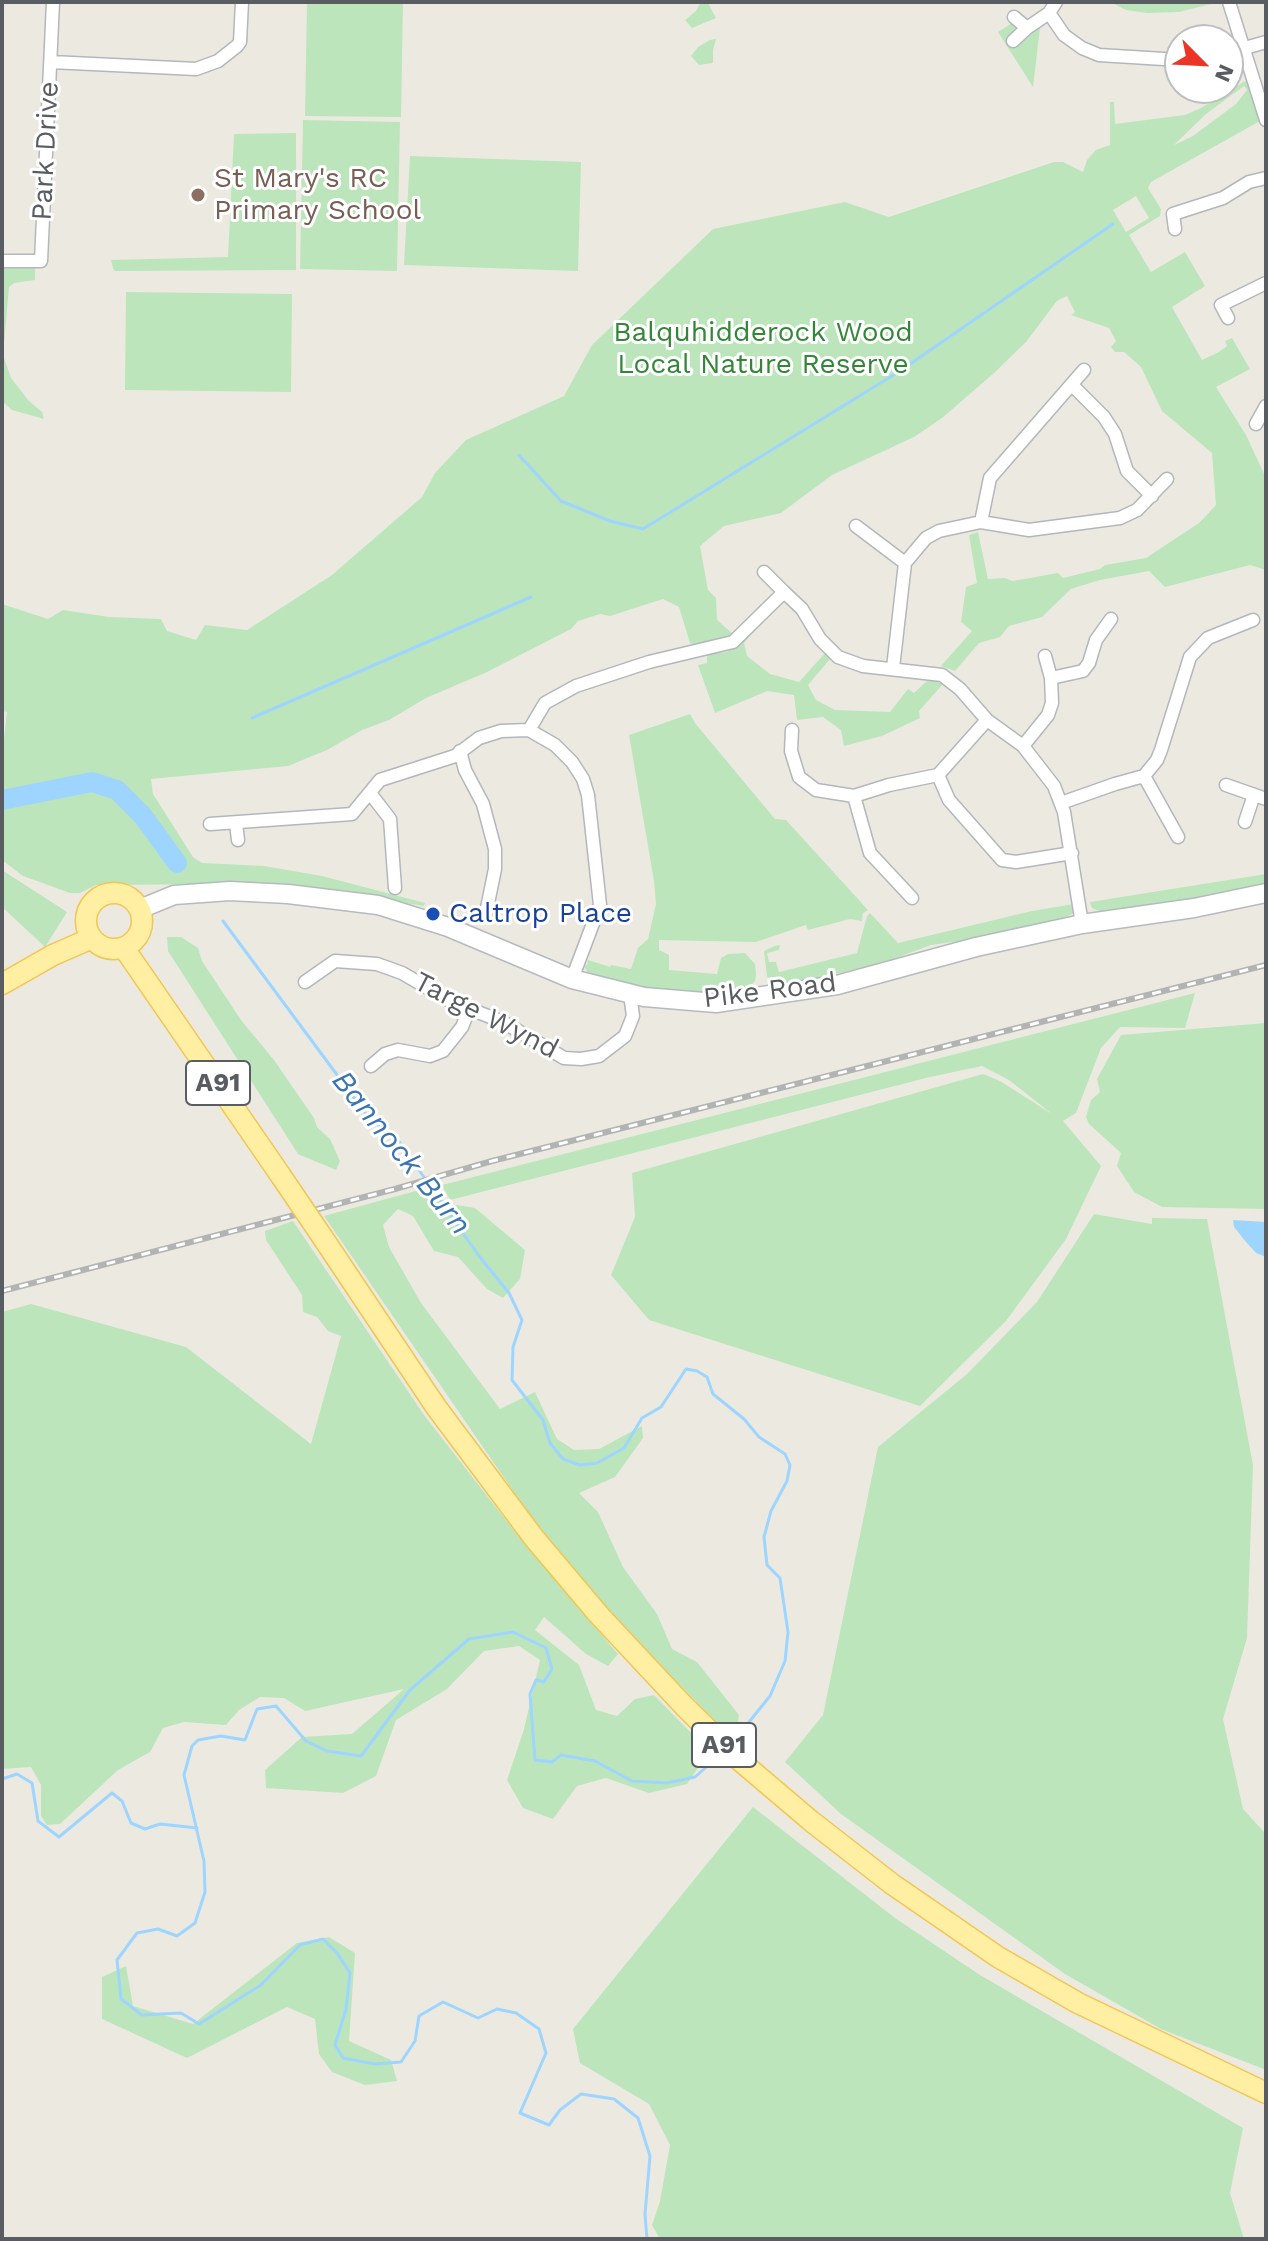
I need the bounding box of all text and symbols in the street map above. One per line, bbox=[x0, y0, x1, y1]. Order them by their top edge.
north arrow bbox=[1164, 24, 1244, 104]
text: N bbox=[1210, 61, 1239, 86]
street label: Park Drive bbox=[26, 81, 66, 221]
place label: St Mary's RC Primary School bbox=[214, 162, 421, 228]
marker: St Mary's RC Primary School bbox=[189, 186, 207, 204]
park label: Balquhidderock Wood Local Nature Reserve bbox=[613, 316, 913, 382]
place label: Caltrop Place bbox=[449, 897, 632, 931]
marker: Caltrop Place bbox=[424, 905, 442, 923]
street label: Targe Wynd bbox=[408, 965, 564, 1067]
street label: Pike Road bbox=[701, 966, 839, 1016]
road number: A91 bbox=[186, 1061, 250, 1105]
water label: Bannock Burn bbox=[324, 1064, 478, 1242]
road number: A91 bbox=[692, 1723, 756, 1767]

